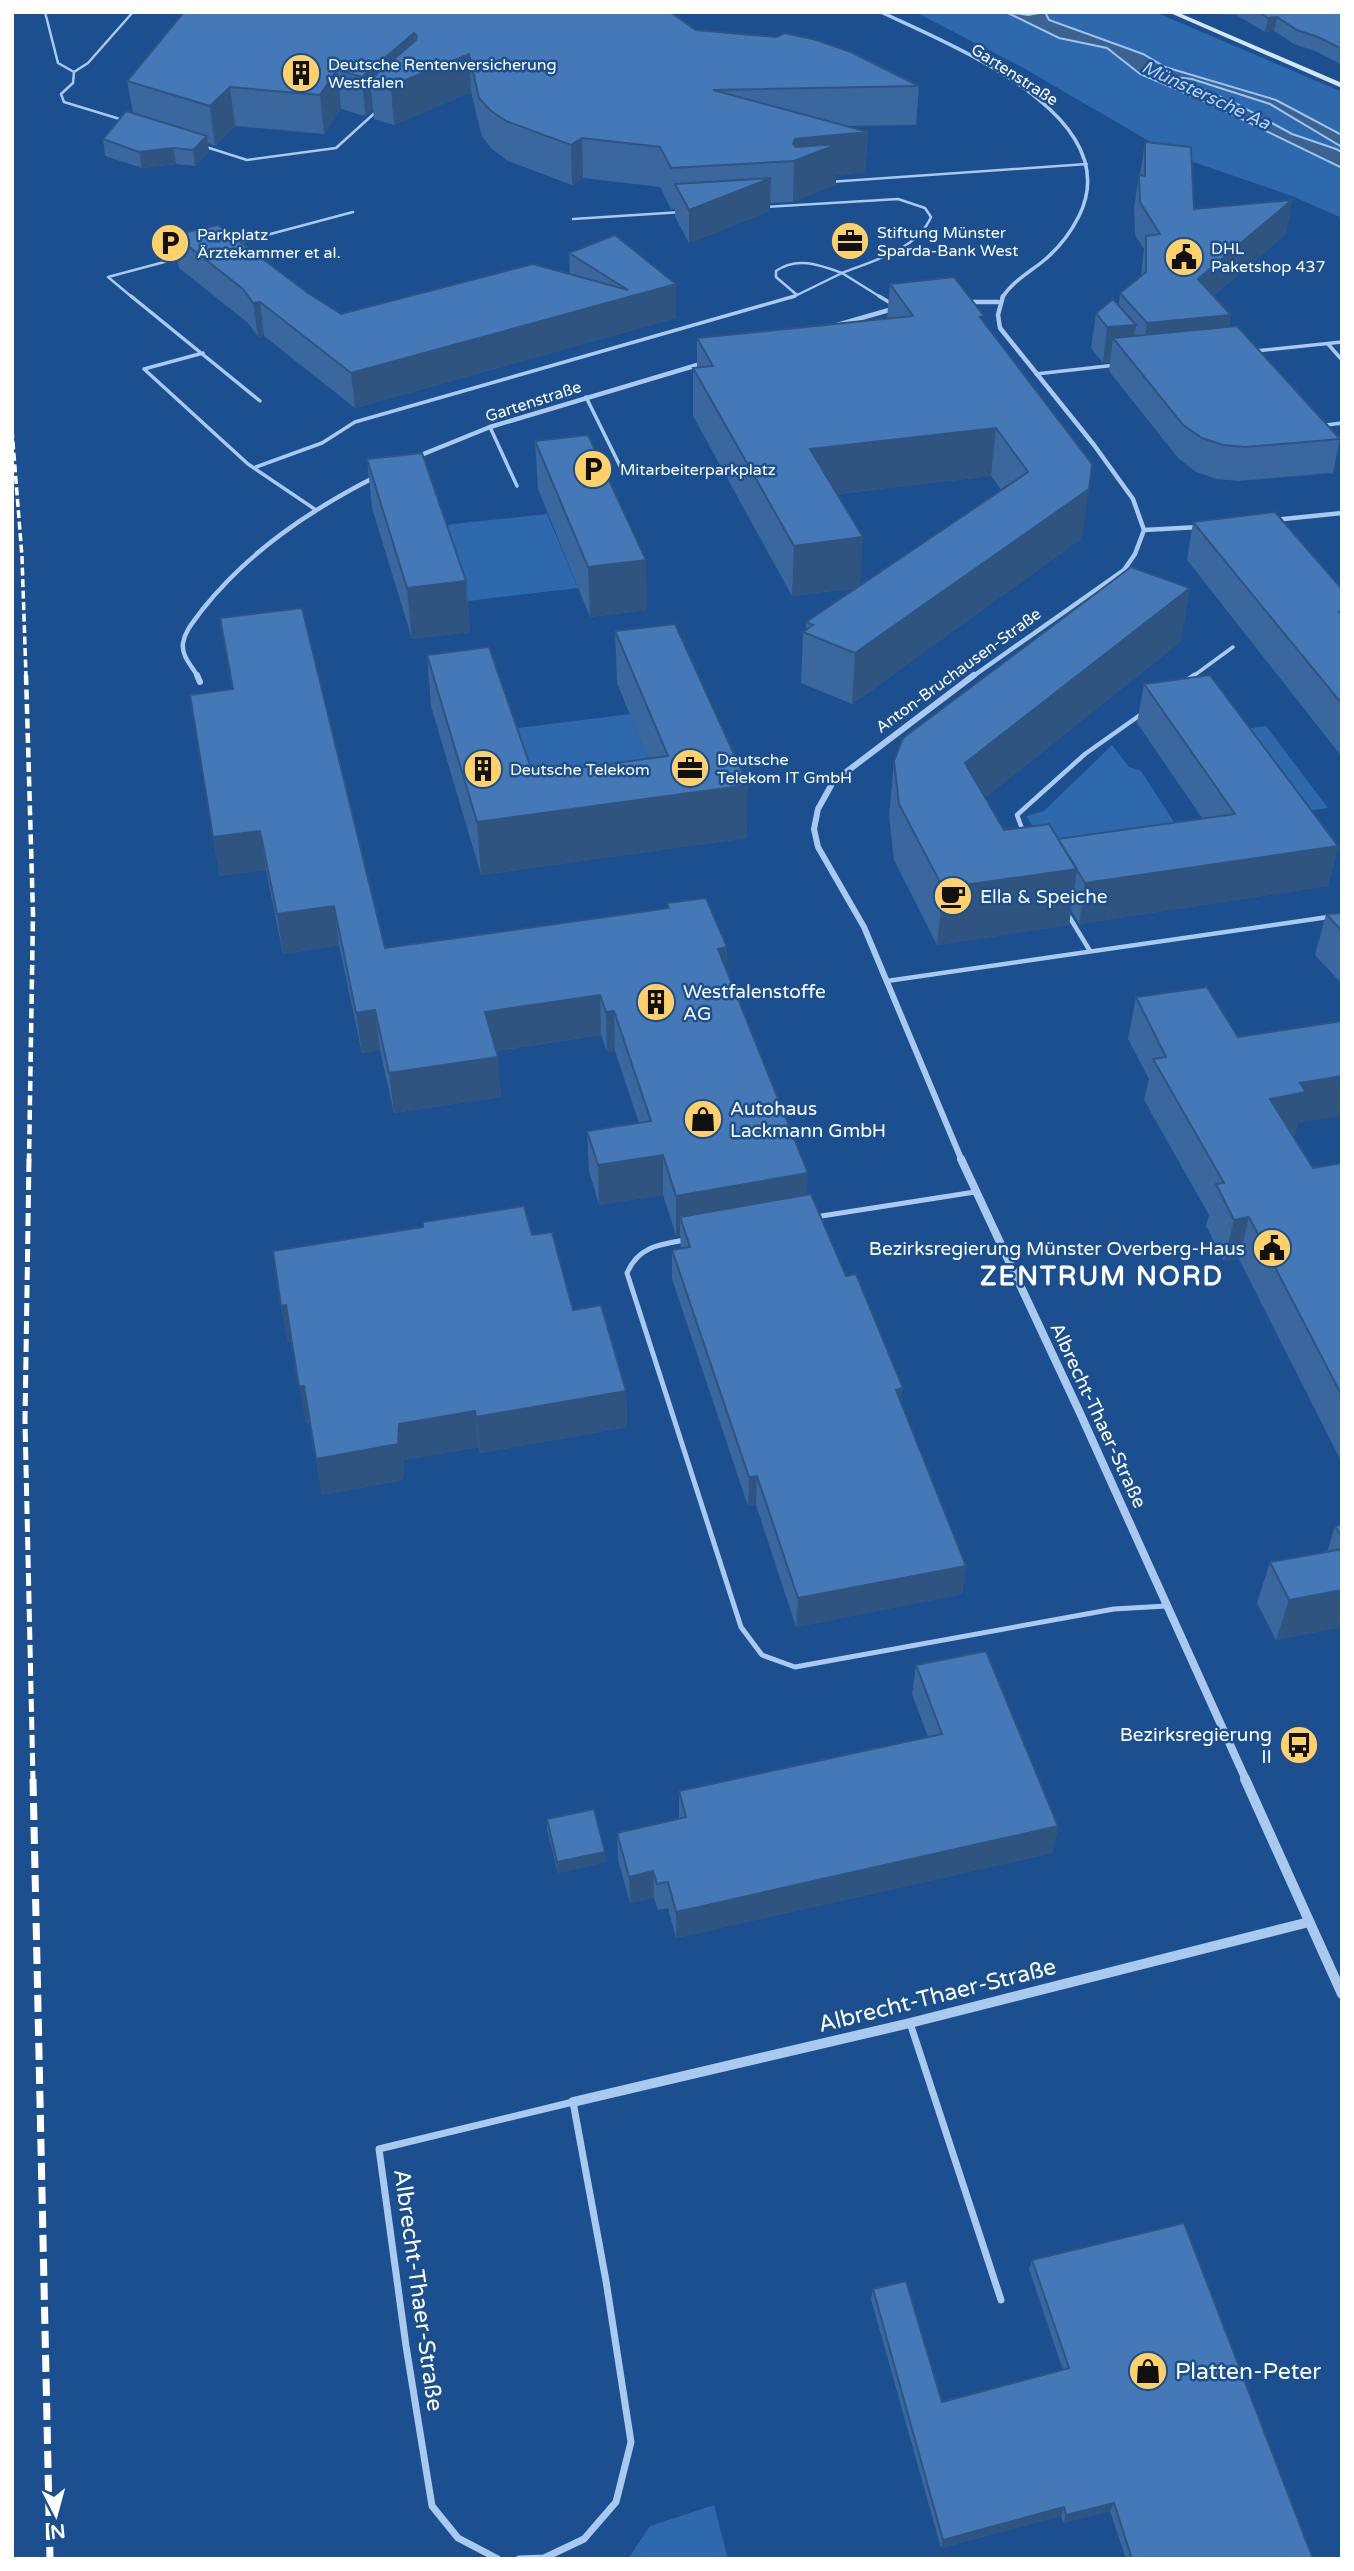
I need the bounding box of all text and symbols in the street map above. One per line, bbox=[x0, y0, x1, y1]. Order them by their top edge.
street label: Gartenstraße bbox=[967, 39, 1062, 110]
building icon: Deutsche Rentenversicherung Westfalen bbox=[280, 52, 322, 94]
place label: Deutsche Rentenversicherung Westfalen bbox=[328, 55, 557, 93]
water label: Münstersche Aa bbox=[1138, 56, 1274, 135]
office icon: Stiftung Münster Sparda-Bank West bbox=[829, 220, 871, 262]
parking icon: Parkplatz Ärztekammer et al. bbox=[149, 222, 191, 264]
place label: Stiftung Münster Sparda-Bank West bbox=[877, 223, 1018, 261]
place label: Parkplatz Ärztekammer et al. bbox=[197, 225, 341, 263]
public building icon: DHL Paketshop 437 bbox=[1163, 236, 1205, 278]
place label: DHL Paketshop 437 bbox=[1211, 239, 1326, 277]
street label: Gartenstraße bbox=[483, 377, 584, 427]
parking icon: Mitarbeiterparkplatz bbox=[572, 448, 614, 490]
place label: Mitarbeiterparkplatz bbox=[620, 460, 776, 480]
street label: Anton-Bruchausen-Straße bbox=[872, 604, 1045, 738]
office icon: Deutsche Telekom IT GmbH bbox=[669, 747, 711, 789]
building icon: Deutsche Telekom bbox=[462, 748, 504, 790]
place label: Deutsche Telekom IT GmbH bbox=[717, 750, 852, 788]
place label: Deutsche Telekom bbox=[510, 760, 650, 780]
cafe icon: Ella & Speiche bbox=[932, 875, 974, 917]
place label: Ella & Speiche bbox=[980, 886, 1108, 908]
building icon: Westfalenstoffe AG bbox=[635, 981, 677, 1023]
place label: Westfalenstoffe AG bbox=[683, 981, 826, 1025]
shop icon: Autohaus Lackmann GmbH bbox=[682, 1098, 724, 1140]
place label: Autohaus Lackmann GmbH bbox=[730, 1098, 886, 1142]
public building icon: Bezirksregierung Münster Overberg-Haus bbox=[1251, 1227, 1293, 1269]
place label: Bezirksregierung Münster Overberg-Haus bbox=[869, 1238, 1245, 1260]
district label: ZENTRUM NORD bbox=[980, 1261, 1224, 1292]
street label: Albrecht-Thaer-Straße bbox=[1045, 1319, 1151, 1511]
place label: Bezirksregierung II bbox=[1120, 1724, 1272, 1768]
bus stop icon: Bezirksregierung II bbox=[1278, 1724, 1320, 1766]
street label: Albrecht-Thaer-Straße bbox=[815, 1953, 1059, 2039]
street label: Albrecht-Thaer-Straße bbox=[387, 2167, 449, 2413]
shop icon: Platten-Peter bbox=[1127, 2350, 1169, 2392]
place label: Platten-Peter bbox=[1175, 2358, 1321, 2386]
north arrow bbox=[21, 2480, 91, 2550]
text: N bbox=[49, 2519, 66, 2543]

